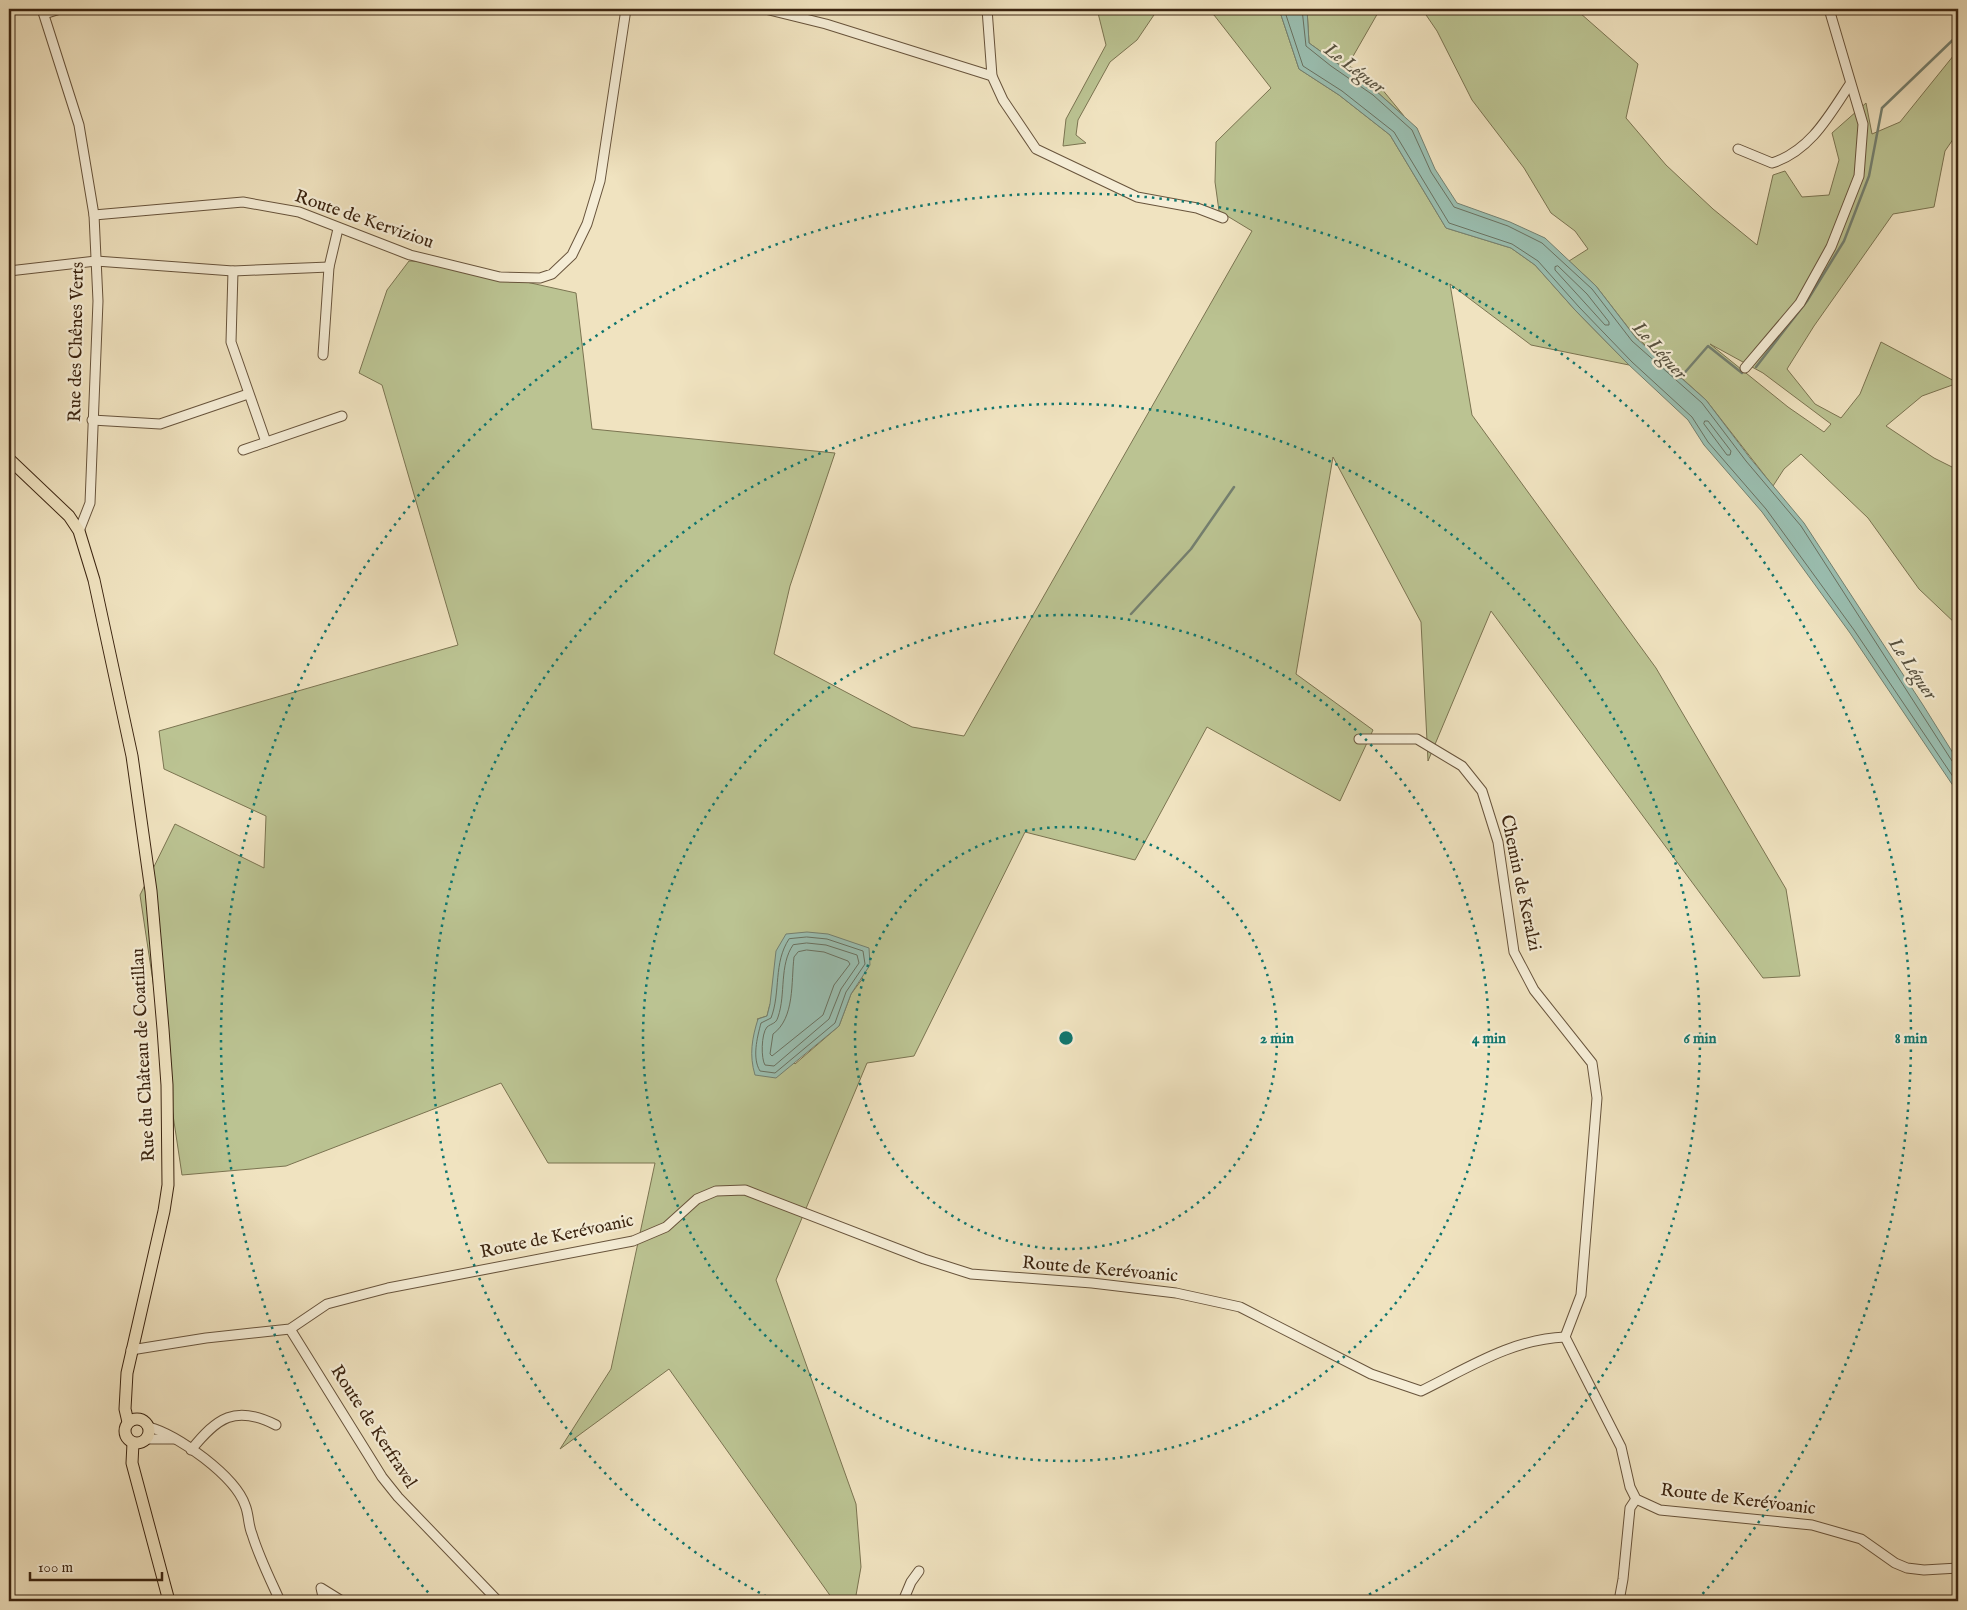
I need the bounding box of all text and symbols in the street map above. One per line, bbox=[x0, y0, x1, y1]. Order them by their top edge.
water label: Le Léguer bbox=[1318, 38, 1391, 101]
street label: Route de Kerviziou bbox=[291, 185, 437, 255]
street label: Rue des Chênes Verts bbox=[64, 262, 90, 422]
water label: Le Léguer bbox=[1626, 316, 1692, 386]
water label: Le Léguer bbox=[1882, 632, 1942, 706]
street label: Chemin de Keralzi bbox=[1494, 813, 1546, 953]
street label: Rue du Château de Coatillau bbox=[127, 948, 161, 1162]
centre of rings bbox=[1057, 1029, 1075, 1047]
text: 2 min bbox=[1260, 1029, 1294, 1048]
text: 4 min bbox=[1472, 1029, 1506, 1048]
text: 6 min bbox=[1683, 1029, 1717, 1048]
text: 8 min bbox=[1895, 1029, 1927, 1048]
street label: Route de Kerévoanic bbox=[478, 1209, 636, 1264]
street label: Route de Kerévoanic bbox=[1021, 1252, 1179, 1288]
street label: Route de Kerfravel bbox=[325, 1361, 421, 1493]
street label: Route de Kerévoanic bbox=[1659, 1479, 1817, 1521]
scale bar bbox=[30, 1550, 162, 1582]
text: 100 m bbox=[38, 1558, 74, 1577]

